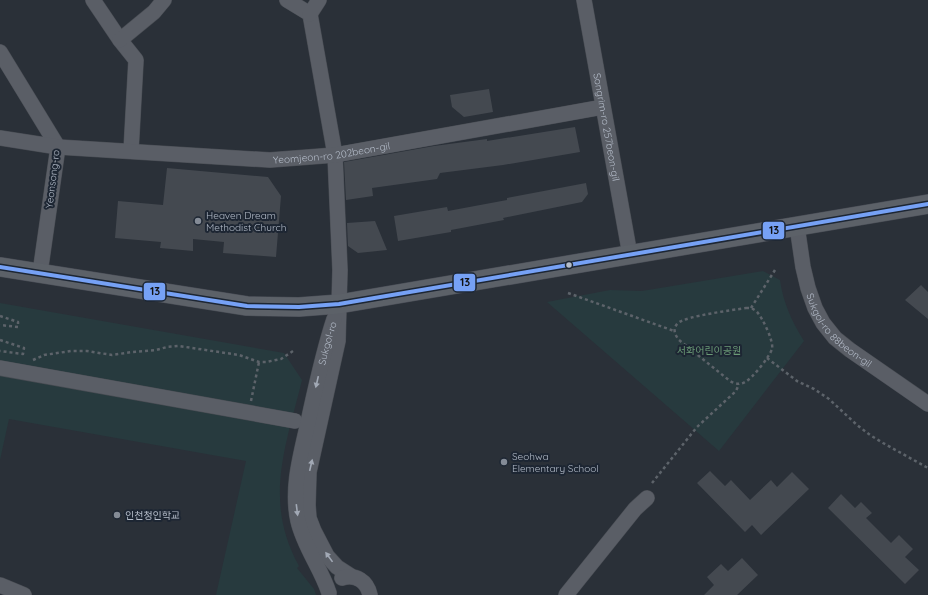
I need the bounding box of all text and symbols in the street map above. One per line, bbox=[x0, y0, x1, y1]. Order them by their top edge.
street label: Songrim-ro 257beon-gil bbox=[590, 72, 623, 182]
street label: Yeomjeon-ro 202beon-gil bbox=[273, 139, 391, 167]
street label: Yeonsong-ro bbox=[42, 149, 63, 209]
place label: Heaven Dream Methodist Church bbox=[206, 209, 286, 234]
marker: Heaven Dream Methodist Church bbox=[193, 216, 203, 226]
line badge: 13 bbox=[762, 221, 785, 240]
text: 13 bbox=[769, 223, 779, 237]
unlabelled marker bbox=[564, 260, 574, 270]
line badge: 13 bbox=[453, 273, 476, 292]
text: 13 bbox=[460, 275, 470, 289]
line badge: 13 bbox=[143, 282, 166, 301]
text: 13 bbox=[150, 284, 160, 298]
street label: Sukgol-ro 88beon-gil bbox=[803, 291, 874, 370]
street label: Sukgol-ro bbox=[315, 320, 340, 366]
park label: 서화어린이공원 bbox=[677, 344, 741, 357]
one-way arrow bbox=[314, 376, 320, 388]
place label: Seohwa Elementary School bbox=[512, 450, 599, 475]
marker: Seohwa Elementary School bbox=[499, 457, 509, 467]
one-way arrow bbox=[308, 459, 314, 471]
one-way arrow bbox=[294, 504, 300, 516]
place label: 인천청인학교 bbox=[125, 509, 180, 522]
marker: 인천청인학교 bbox=[112, 510, 122, 520]
one-way arrow bbox=[325, 551, 333, 562]

